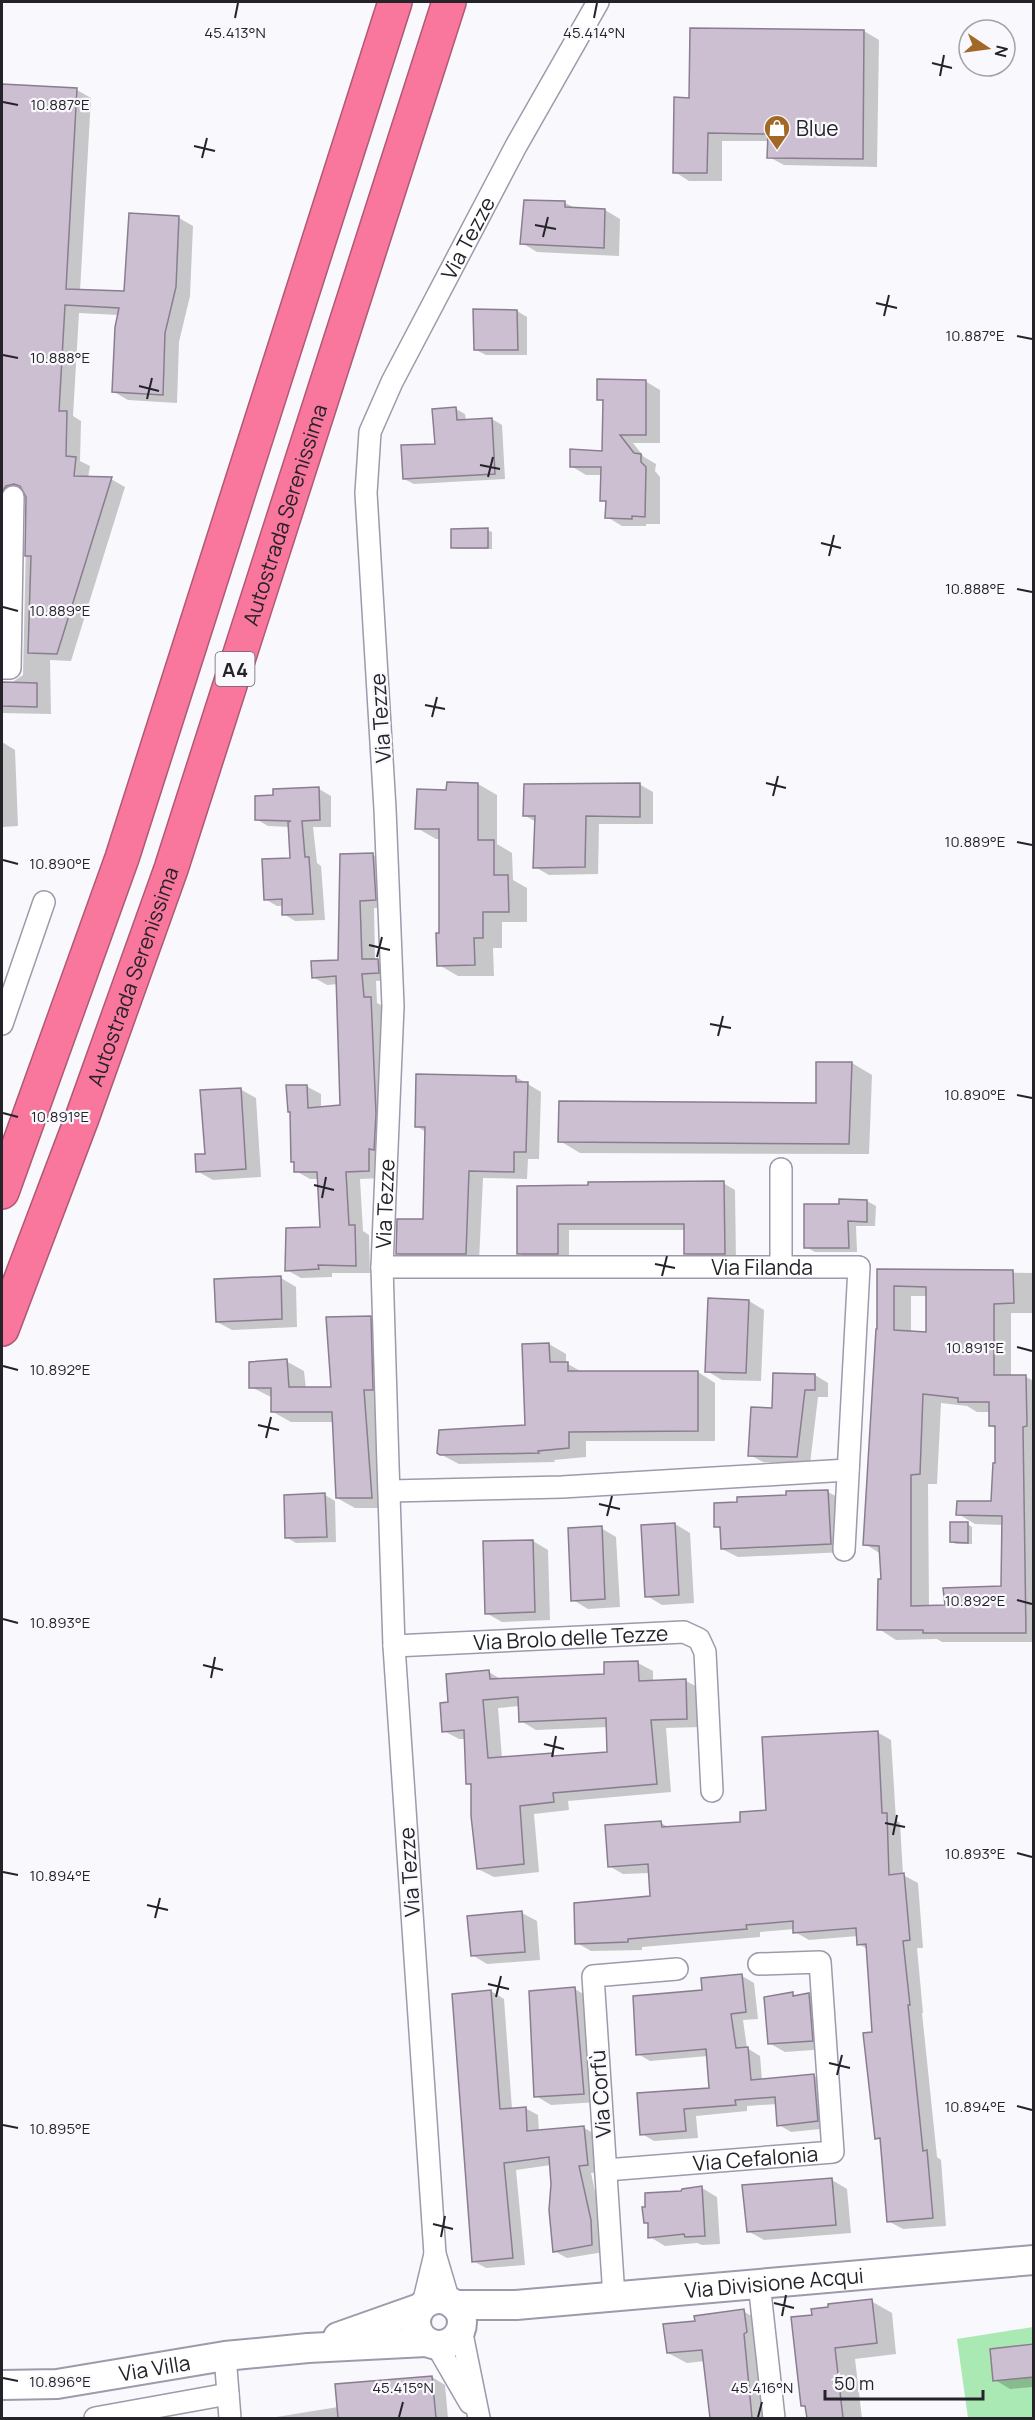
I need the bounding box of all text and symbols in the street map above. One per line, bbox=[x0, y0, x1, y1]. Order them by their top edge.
north arrow bbox=[957, 18, 1017, 78]
text: 45.413°N bbox=[204, 22, 266, 43]
text: 45.414°N bbox=[563, 22, 625, 43]
text: N bbox=[990, 43, 1014, 59]
text: 10.887°E bbox=[30, 94, 90, 115]
shop icon: Blue bbox=[762, 113, 792, 151]
place label: Blue bbox=[796, 114, 839, 142]
street label: Via Tezze bbox=[434, 192, 501, 284]
text: 10.887°E bbox=[945, 325, 1005, 346]
text: 10.888°E bbox=[30, 347, 90, 368]
street label: Autostrada Serenissima bbox=[236, 401, 333, 629]
text: 10.888°E bbox=[945, 578, 1005, 599]
text: 10.889°E bbox=[30, 600, 90, 621]
road number: A4 bbox=[216, 652, 254, 686]
street label: Via Tezze bbox=[363, 672, 397, 764]
text: 10.889°E bbox=[945, 831, 1005, 852]
text: 10.890°E bbox=[29, 853, 91, 874]
street label: Autostrada Serenissima bbox=[81, 863, 185, 1090]
text: 10.890°E bbox=[944, 1084, 1006, 1105]
text: 10.891°E bbox=[31, 1106, 89, 1127]
street label: Via Tezze bbox=[369, 1158, 401, 1249]
street label: Via Filanda bbox=[711, 1253, 813, 1281]
text: 10.891°E bbox=[946, 1337, 1004, 1358]
text: 10.892°E bbox=[30, 1359, 90, 1380]
text: 10.892°E bbox=[945, 1590, 1005, 1611]
text: 10.893°E bbox=[30, 1612, 90, 1633]
street label: Via Brolo delle Tezze bbox=[473, 1619, 669, 1656]
street label: Via Tezze bbox=[392, 1826, 426, 1918]
text: 10.893°E bbox=[945, 1843, 1005, 1864]
text: 10.894°E bbox=[30, 1865, 90, 1886]
street label: Via Corfù bbox=[583, 2049, 617, 2139]
text: 10.894°E bbox=[945, 2096, 1005, 2117]
text: 10.895°E bbox=[30, 2118, 90, 2139]
street label: Via Cefalonia bbox=[692, 2139, 819, 2177]
street label: Via Divisione Acqui bbox=[683, 2261, 865, 2304]
street label: Via Villa bbox=[117, 2348, 192, 2387]
scale bar bbox=[825, 2363, 982, 2401]
text: 10.896°E bbox=[29, 2371, 91, 2392]
text: 50 m bbox=[834, 2371, 874, 2395]
text: 45.415°N bbox=[372, 2377, 434, 2398]
text: 45.416°N bbox=[731, 2377, 793, 2398]

